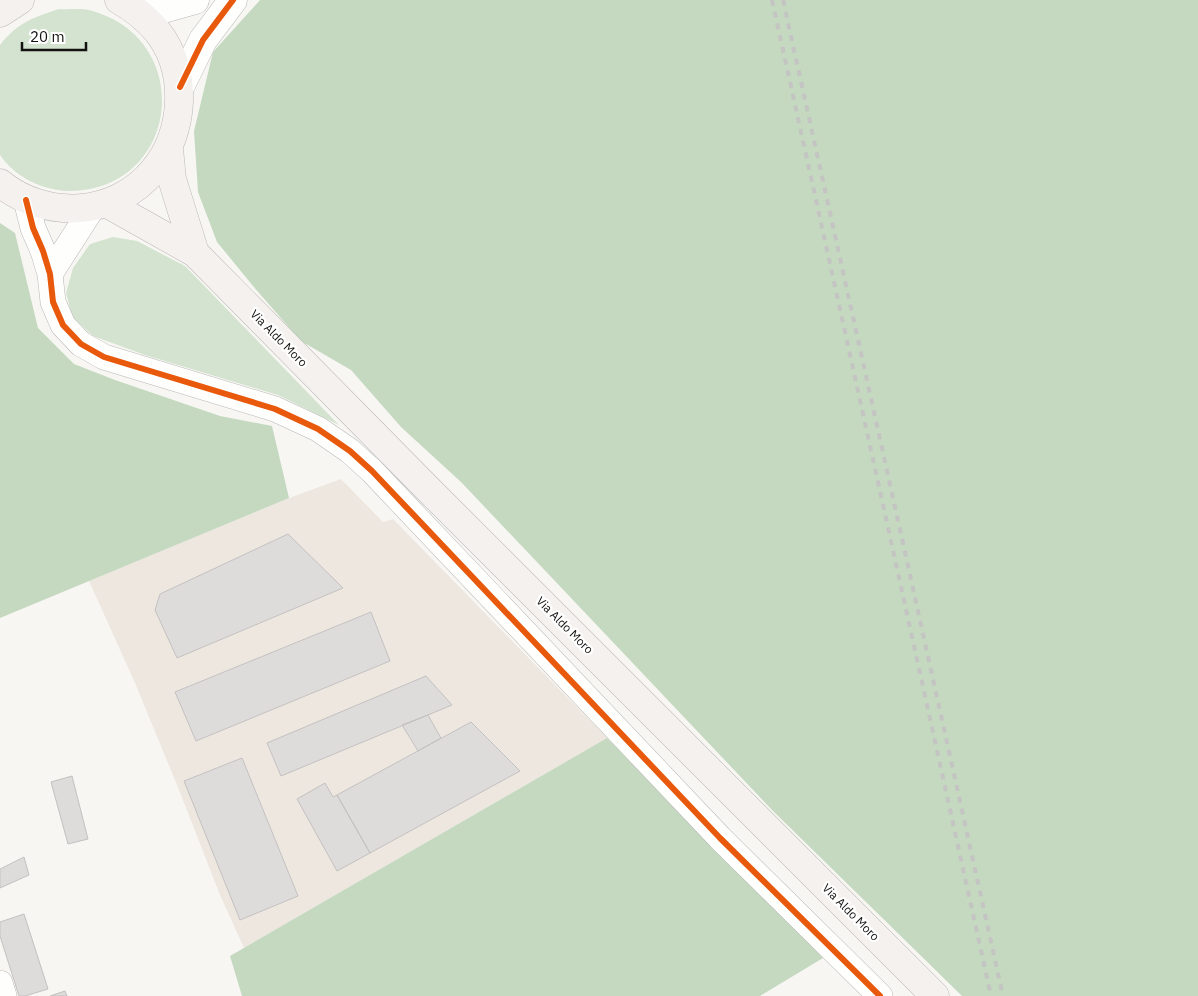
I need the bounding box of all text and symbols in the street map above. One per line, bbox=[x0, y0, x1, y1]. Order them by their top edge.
scale bar bbox=[22, 20, 86, 52]
text: 20 m bbox=[30, 27, 65, 46]
street label: Via Aldo Moro bbox=[247, 306, 311, 370]
street label: Via Aldo Moro bbox=[533, 593, 597, 657]
street label: Via Aldo Moro bbox=[819, 880, 883, 944]

